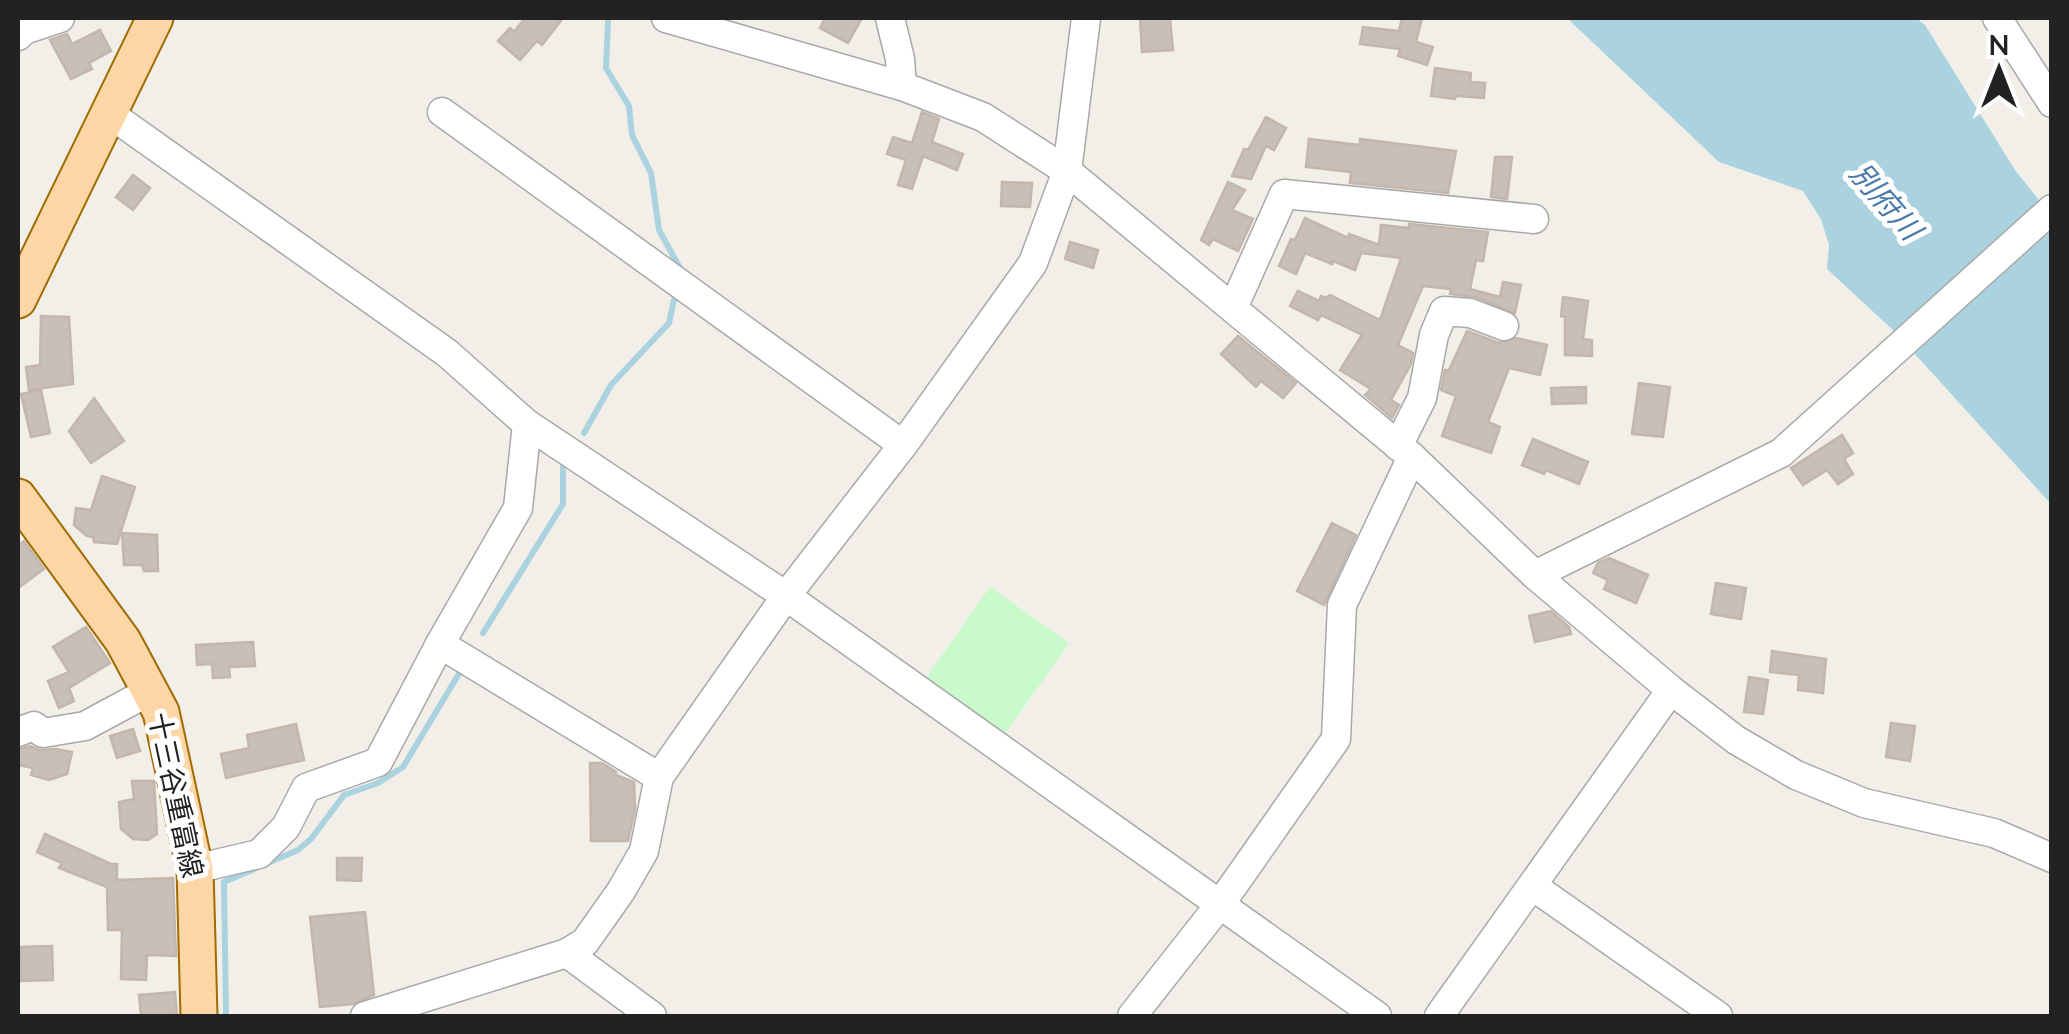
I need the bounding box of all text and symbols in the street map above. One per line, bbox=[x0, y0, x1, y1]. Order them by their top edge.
north arrow bbox=[1949, 20, 2049, 120]
text: N bbox=[1989, 27, 2009, 65]
water label: 別府川 bbox=[1840, 155, 1932, 252]
street label: 十三谷重富線 bbox=[139, 709, 211, 881]

